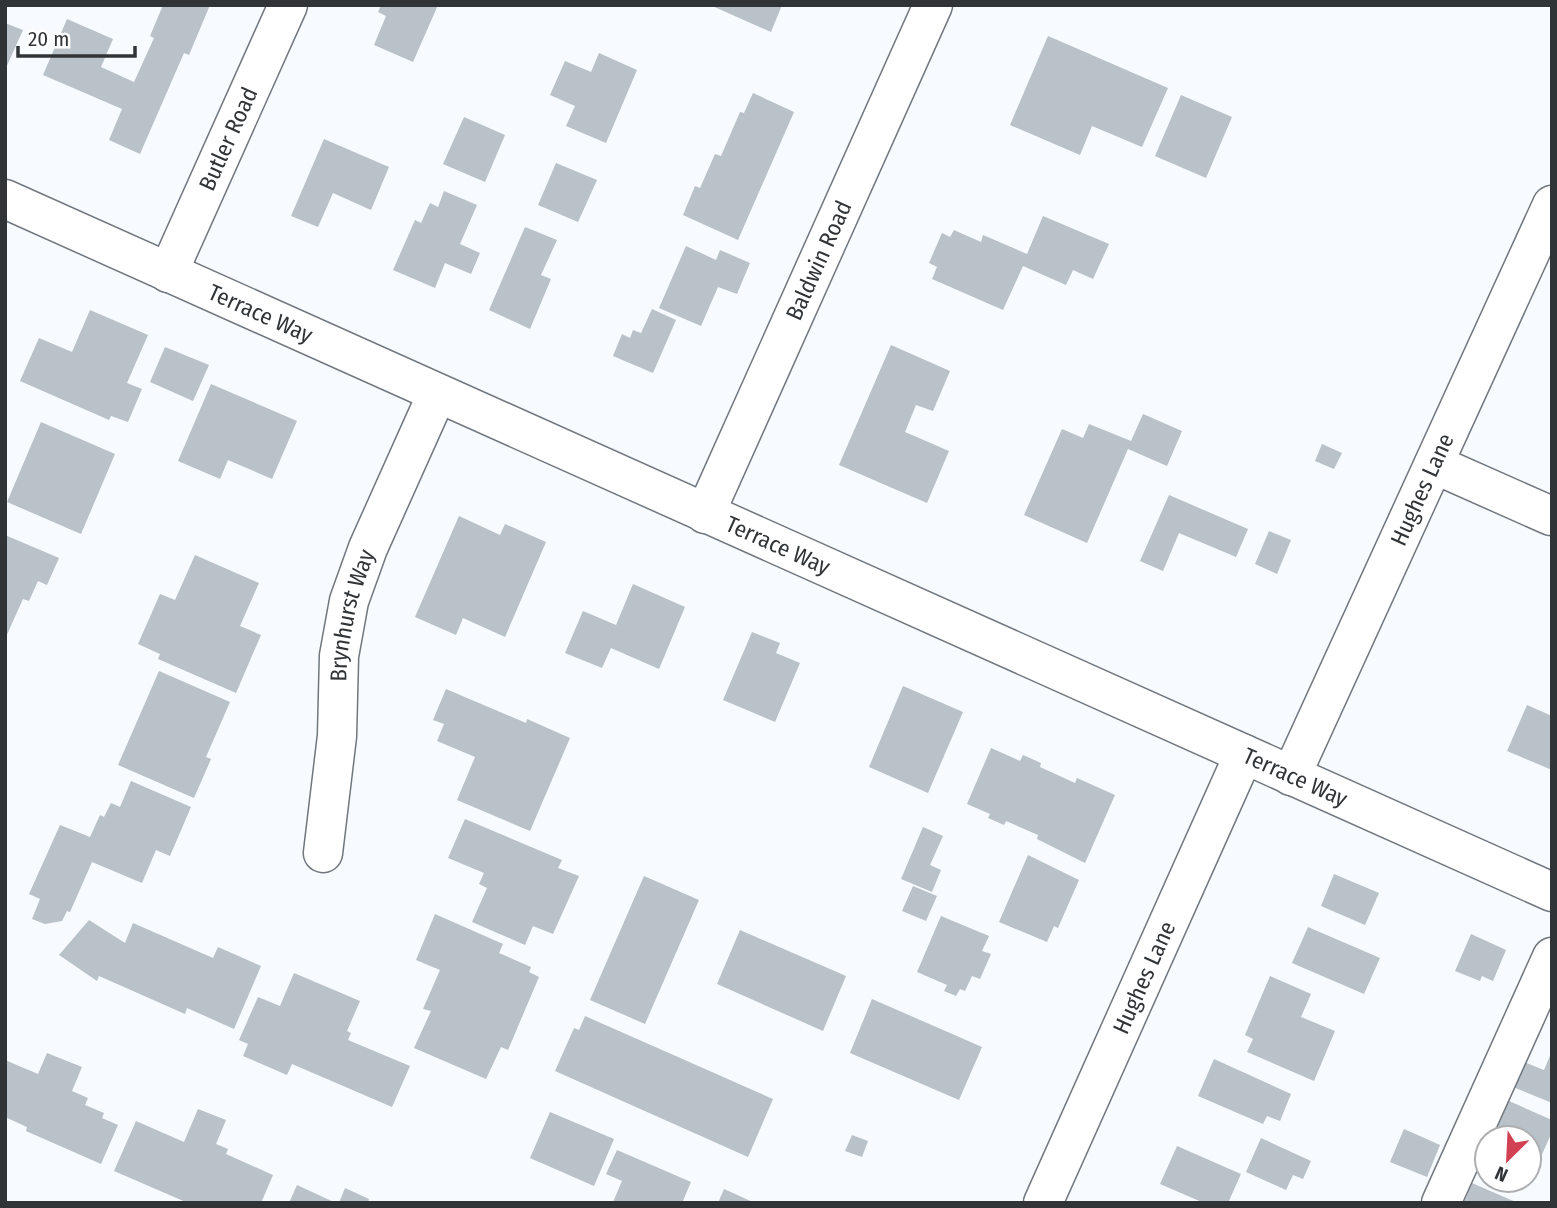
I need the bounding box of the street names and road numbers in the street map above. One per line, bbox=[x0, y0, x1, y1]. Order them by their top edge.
street label: Butler Road bbox=[193, 83, 263, 195]
street label: Baldwin Road bbox=[780, 196, 858, 324]
street label: Terrace Way bbox=[204, 278, 318, 349]
street label: Hughes Lane bbox=[1384, 429, 1460, 550]
street label: Terrace Way bbox=[721, 510, 835, 581]
street label: Brynhurst Way bbox=[324, 545, 381, 682]
street label: Terrace Way bbox=[1239, 742, 1353, 813]
street label: Hughes Lane bbox=[1107, 917, 1181, 1038]

